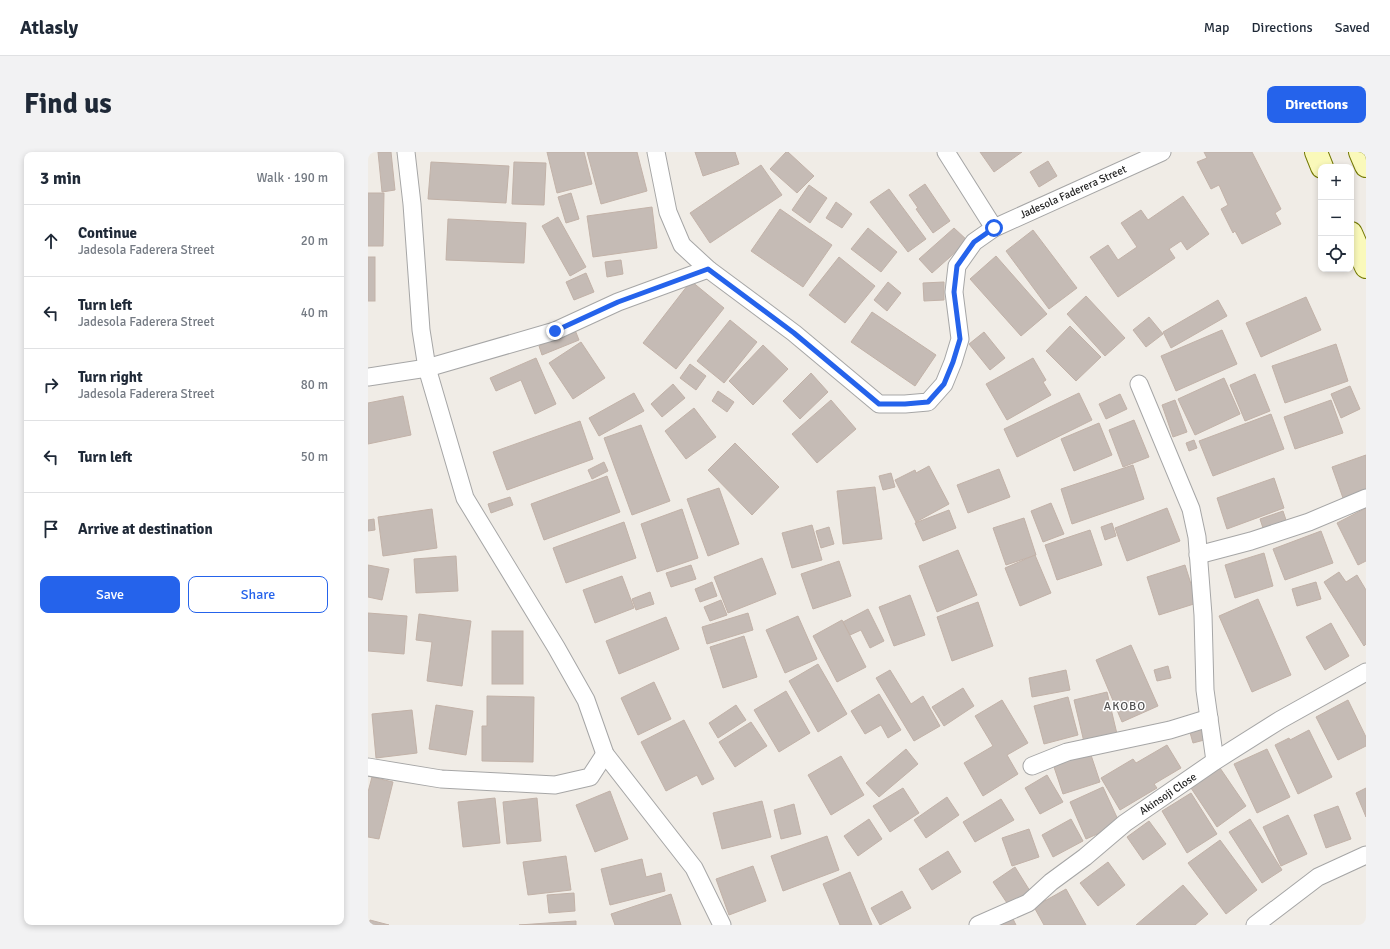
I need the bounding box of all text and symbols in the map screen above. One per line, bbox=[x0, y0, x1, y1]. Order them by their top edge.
text: Atlasly bbox=[20, 16, 78, 40]
text: Map bbox=[1204, 19, 1230, 36]
text: Directions bbox=[1252, 19, 1313, 36]
text: Saved bbox=[1335, 19, 1370, 36]
button: Directions bbox=[1267, 86, 1366, 123]
text: Find us bbox=[24, 87, 112, 121]
street label: Jadesola Faderera Street bbox=[1018, 163, 1129, 221]
map controls bbox=[1318, 164, 1354, 272]
button: + bbox=[1318, 164, 1354, 200]
text: 3 min bbox=[40, 168, 81, 189]
text: Walk · 190 m bbox=[257, 170, 328, 186]
button: − bbox=[1318, 200, 1354, 236]
route start bbox=[985, 219, 1003, 237]
text: Continue bbox=[78, 224, 137, 242]
icon: ahead bbox=[40, 230, 62, 252]
text: 20 m bbox=[301, 233, 328, 249]
button: locate bbox=[1318, 236, 1354, 272]
text: Jadesola Faderera Street bbox=[78, 242, 215, 258]
text: Turn left bbox=[78, 296, 132, 314]
icon: left bbox=[40, 302, 62, 324]
text: 40 m bbox=[301, 305, 328, 321]
text: Jadesola Faderera Street bbox=[78, 314, 215, 330]
route end bbox=[546, 322, 564, 340]
text: Turn right bbox=[78, 368, 143, 386]
icon: right bbox=[40, 374, 62, 396]
text: 80 m bbox=[301, 377, 328, 393]
text: Jadesola Faderera Street bbox=[78, 386, 215, 402]
icon: left bbox=[40, 446, 62, 468]
text: Turn left bbox=[78, 448, 132, 466]
text: 50 m bbox=[301, 449, 328, 465]
icon: arrive bbox=[40, 518, 62, 540]
text: Arrive at destination bbox=[78, 520, 213, 538]
button: Save bbox=[40, 576, 180, 613]
button: Share bbox=[188, 576, 328, 613]
district label: AKOBO bbox=[1104, 699, 1146, 714]
street label: Akinsoji Close bbox=[1137, 770, 1199, 818]

